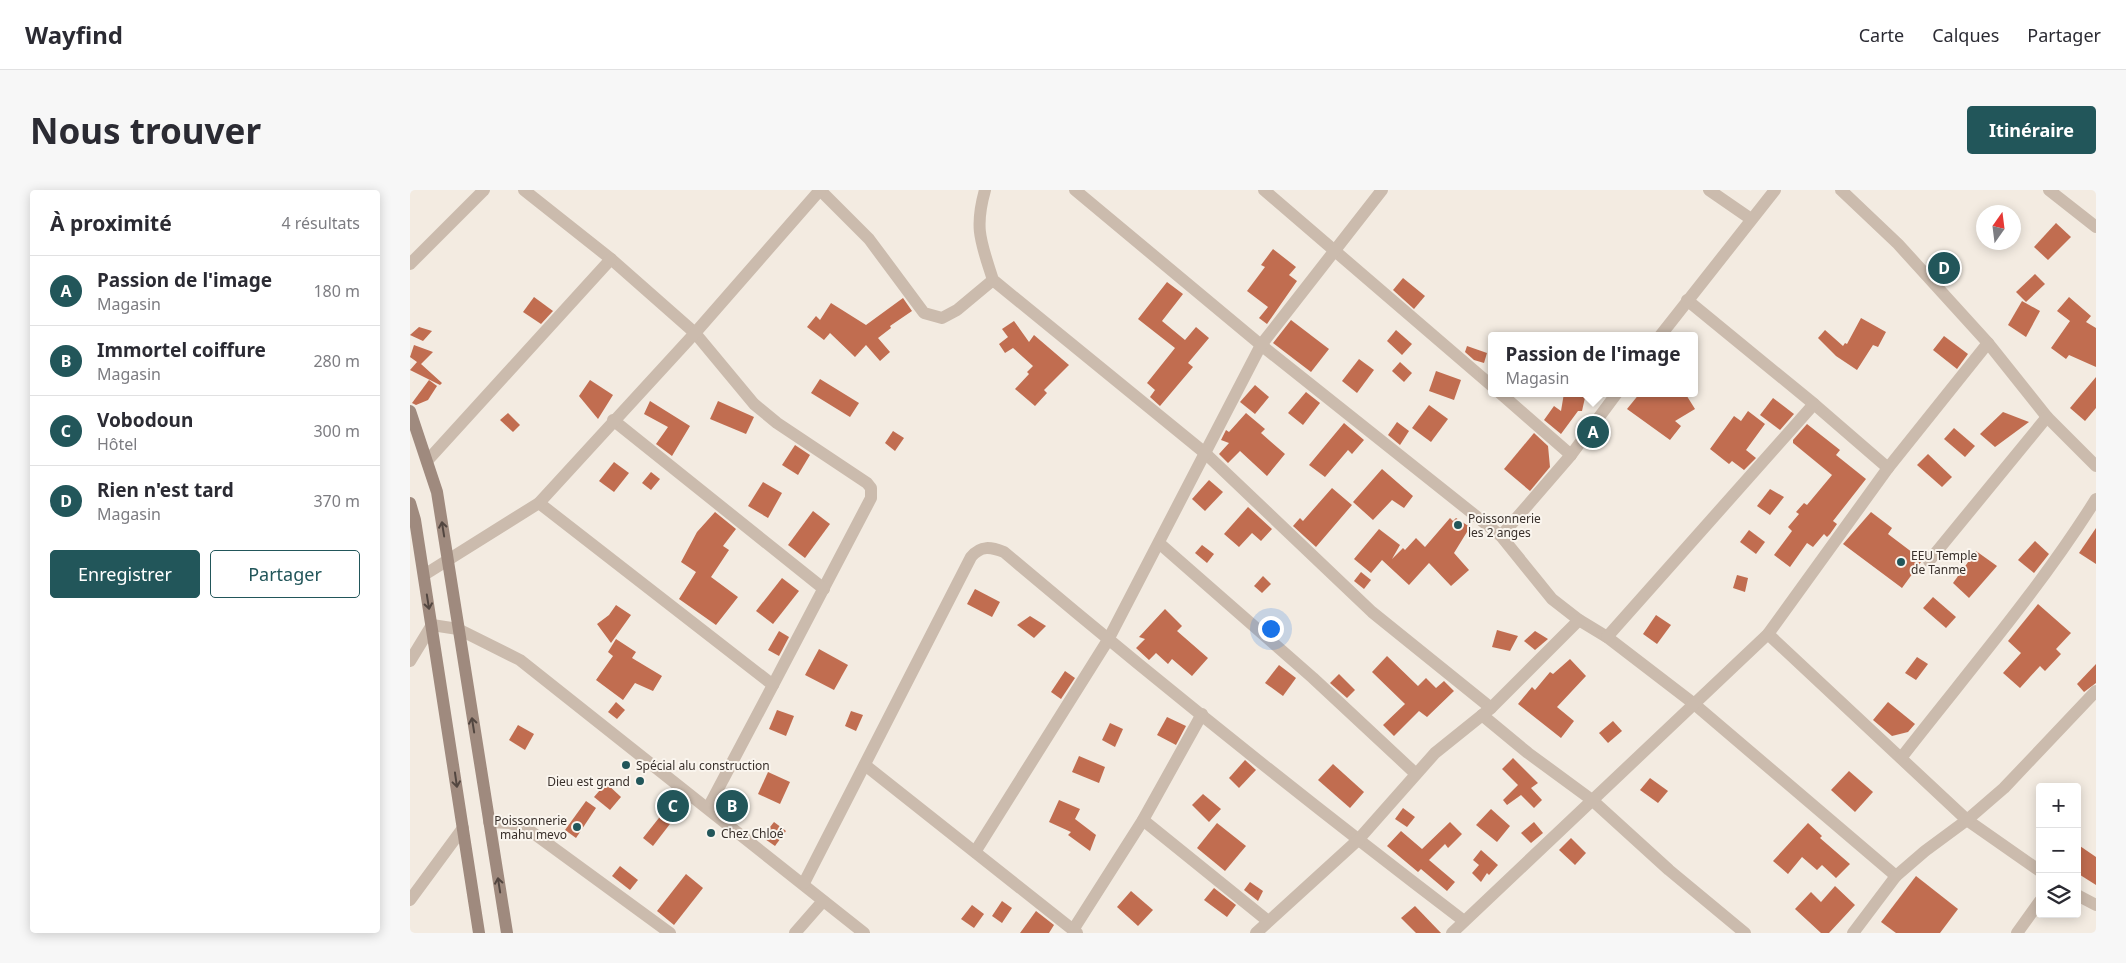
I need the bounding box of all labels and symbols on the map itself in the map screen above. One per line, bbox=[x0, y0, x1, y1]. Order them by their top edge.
north arrow bbox=[1976, 205, 2021, 250]
pin: D bbox=[1928, 249, 1960, 287]
pin: A bbox=[1577, 413, 1609, 451]
place label: Poissonnerie les 2 anges bbox=[1468, 510, 1541, 541]
marker: Poissonnerie les 2 anges bbox=[1452, 519, 1464, 531]
one-way arrow bbox=[437, 522, 447, 538]
place label: EEU Temple de Tanme bbox=[1911, 547, 1978, 578]
marker: EEU Temple de Tanme bbox=[1895, 556, 1907, 568]
one-way arrow bbox=[424, 594, 434, 610]
your location bbox=[1258, 616, 1284, 642]
one-way arrow bbox=[467, 717, 477, 733]
place label: Spécial alu construction bbox=[636, 757, 770, 774]
marker: Spécial alu construction bbox=[620, 759, 632, 771]
one-way arrow bbox=[452, 771, 462, 787]
place label: Dieu est grand bbox=[547, 773, 630, 790]
marker: Dieu est grand bbox=[634, 775, 646, 787]
pin: C bbox=[657, 787, 689, 825]
pin: B bbox=[716, 787, 748, 825]
place label: Poissonnerie mahu mevo bbox=[494, 812, 567, 843]
marker: Poissonnerie mahu mevo bbox=[571, 821, 583, 833]
place label: Chez Chloé bbox=[721, 825, 784, 842]
marker: Chez Chloé bbox=[705, 827, 717, 839]
one-way arrow bbox=[494, 877, 504, 893]

